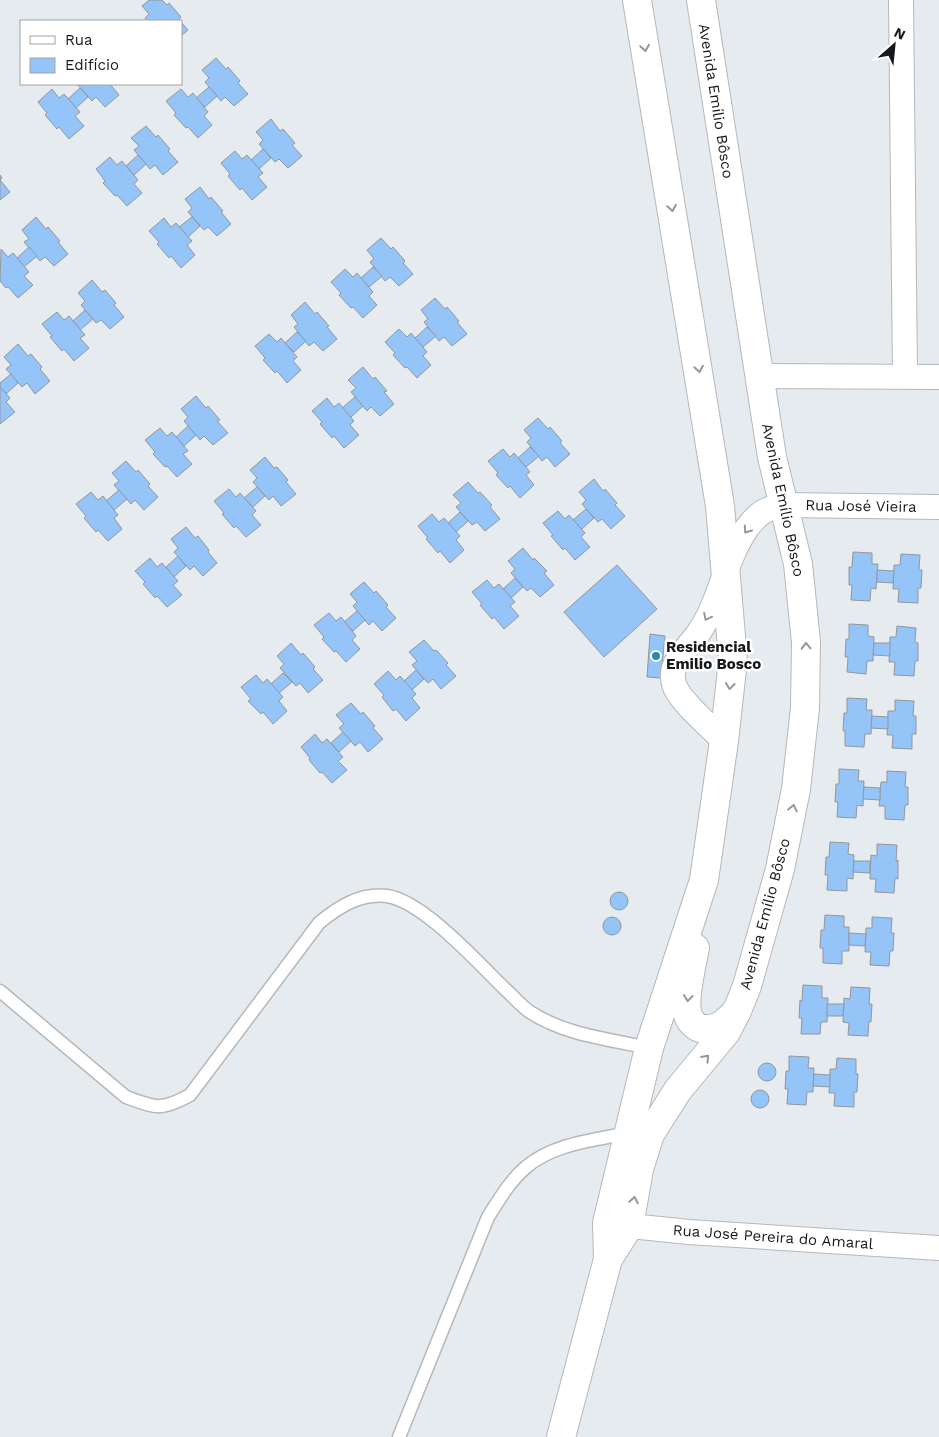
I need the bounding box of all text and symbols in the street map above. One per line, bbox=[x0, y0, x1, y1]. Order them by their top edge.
legend bbox=[20, 20, 182, 85]
north arrow bbox=[869, 20, 919, 70]
street label: Avenida Emílio Bôsco bbox=[695, 22, 737, 180]
text: N bbox=[892, 24, 908, 43]
text: Rua bbox=[65, 31, 93, 49]
one-way arrow bbox=[640, 44, 650, 52]
text: Edifício bbox=[65, 56, 119, 74]
one-way arrow bbox=[666, 205, 677, 213]
one-way arrow bbox=[693, 364, 703, 373]
street label: Avenida Emílio Bôsco bbox=[758, 422, 808, 578]
street label: Rua José Vieira bbox=[805, 496, 917, 516]
one-way arrow bbox=[744, 524, 753, 534]
one-way arrow bbox=[703, 612, 713, 621]
place label: Residencial Emilio Bosco bbox=[666, 638, 761, 673]
one-way arrow bbox=[800, 642, 811, 650]
marker: Residencial Emilio Bosco bbox=[650, 650, 662, 662]
one-way arrow bbox=[725, 683, 736, 691]
one-way arrow bbox=[787, 803, 797, 812]
street label: Avenida Emílio Bôsco bbox=[736, 836, 794, 992]
one-way arrow bbox=[683, 994, 694, 1002]
one-way arrow bbox=[700, 1054, 709, 1063]
one-way arrow bbox=[628, 1195, 638, 1204]
street label: Rua José Pereira do Amaral bbox=[672, 1221, 874, 1253]

